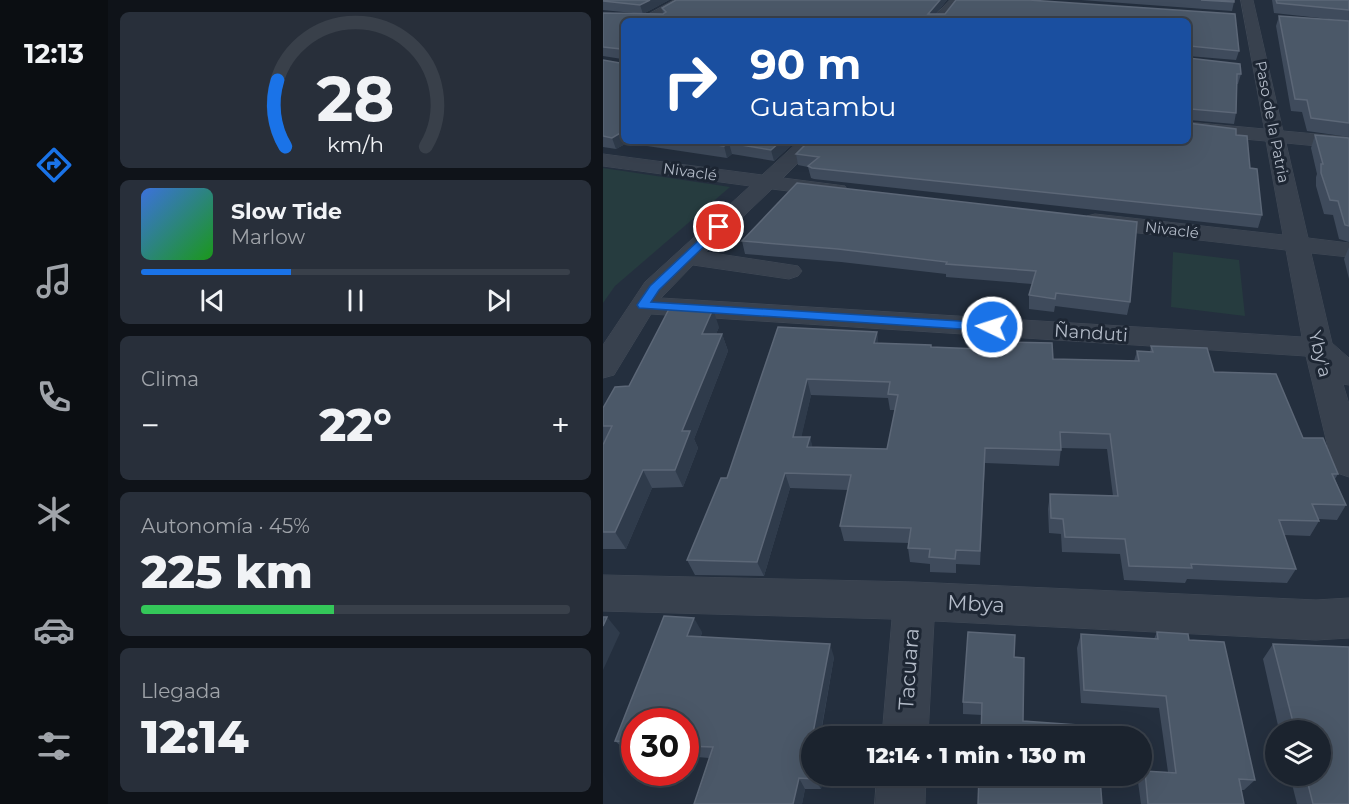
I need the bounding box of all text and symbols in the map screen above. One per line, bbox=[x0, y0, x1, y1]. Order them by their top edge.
text: 12:13 bbox=[24, 37, 84, 70]
text: 90 m bbox=[750, 38, 861, 90]
icon: right bbox=[651, 42, 729, 120]
street label: Paso de la Patria bbox=[1251, 59, 1294, 185]
text: 28 bbox=[316, 61, 394, 137]
text: Guatambu bbox=[750, 90, 896, 123]
text: km/h bbox=[327, 131, 384, 157]
icon: directions bbox=[33, 144, 75, 186]
street label: Nivaclé bbox=[662, 158, 718, 185]
text: Slow Tide bbox=[231, 198, 342, 225]
pin bbox=[693, 201, 744, 252]
icon: arrive bbox=[702, 210, 735, 243]
street label: Nivaclé bbox=[1144, 217, 1200, 242]
text: Marlow bbox=[231, 225, 305, 249]
icon: music bbox=[33, 260, 75, 302]
icon: previous bbox=[196, 284, 229, 317]
icon: pause bbox=[339, 284, 372, 317]
icon: next bbox=[482, 284, 515, 317]
position arrow bbox=[960, 295, 1024, 359]
street label: Ñanduti bbox=[1053, 319, 1129, 347]
street label: Yby'a bbox=[1304, 328, 1336, 380]
text: Clima bbox=[141, 367, 199, 391]
icon: phone bbox=[33, 376, 75, 418]
text: 22° bbox=[319, 397, 392, 452]
text: − bbox=[141, 405, 160, 445]
text: + bbox=[551, 405, 570, 445]
icon: climate bbox=[33, 493, 75, 535]
text: Autonomía · 45% bbox=[141, 514, 310, 538]
text: 225 km bbox=[141, 544, 313, 599]
street label: Mbya bbox=[947, 590, 1005, 617]
icon: car bbox=[33, 609, 75, 651]
street label: Tacuara bbox=[893, 627, 924, 711]
text: Llegada bbox=[141, 679, 221, 703]
speed limit sign: 30 bbox=[621, 708, 699, 786]
text: 12:14 bbox=[141, 709, 249, 764]
map controls bbox=[1265, 720, 1331, 786]
button: layers bbox=[1265, 720, 1331, 786]
icon: filters bbox=[33, 725, 75, 767]
text: 12:14 · 1 min · 130 m bbox=[867, 742, 1086, 769]

